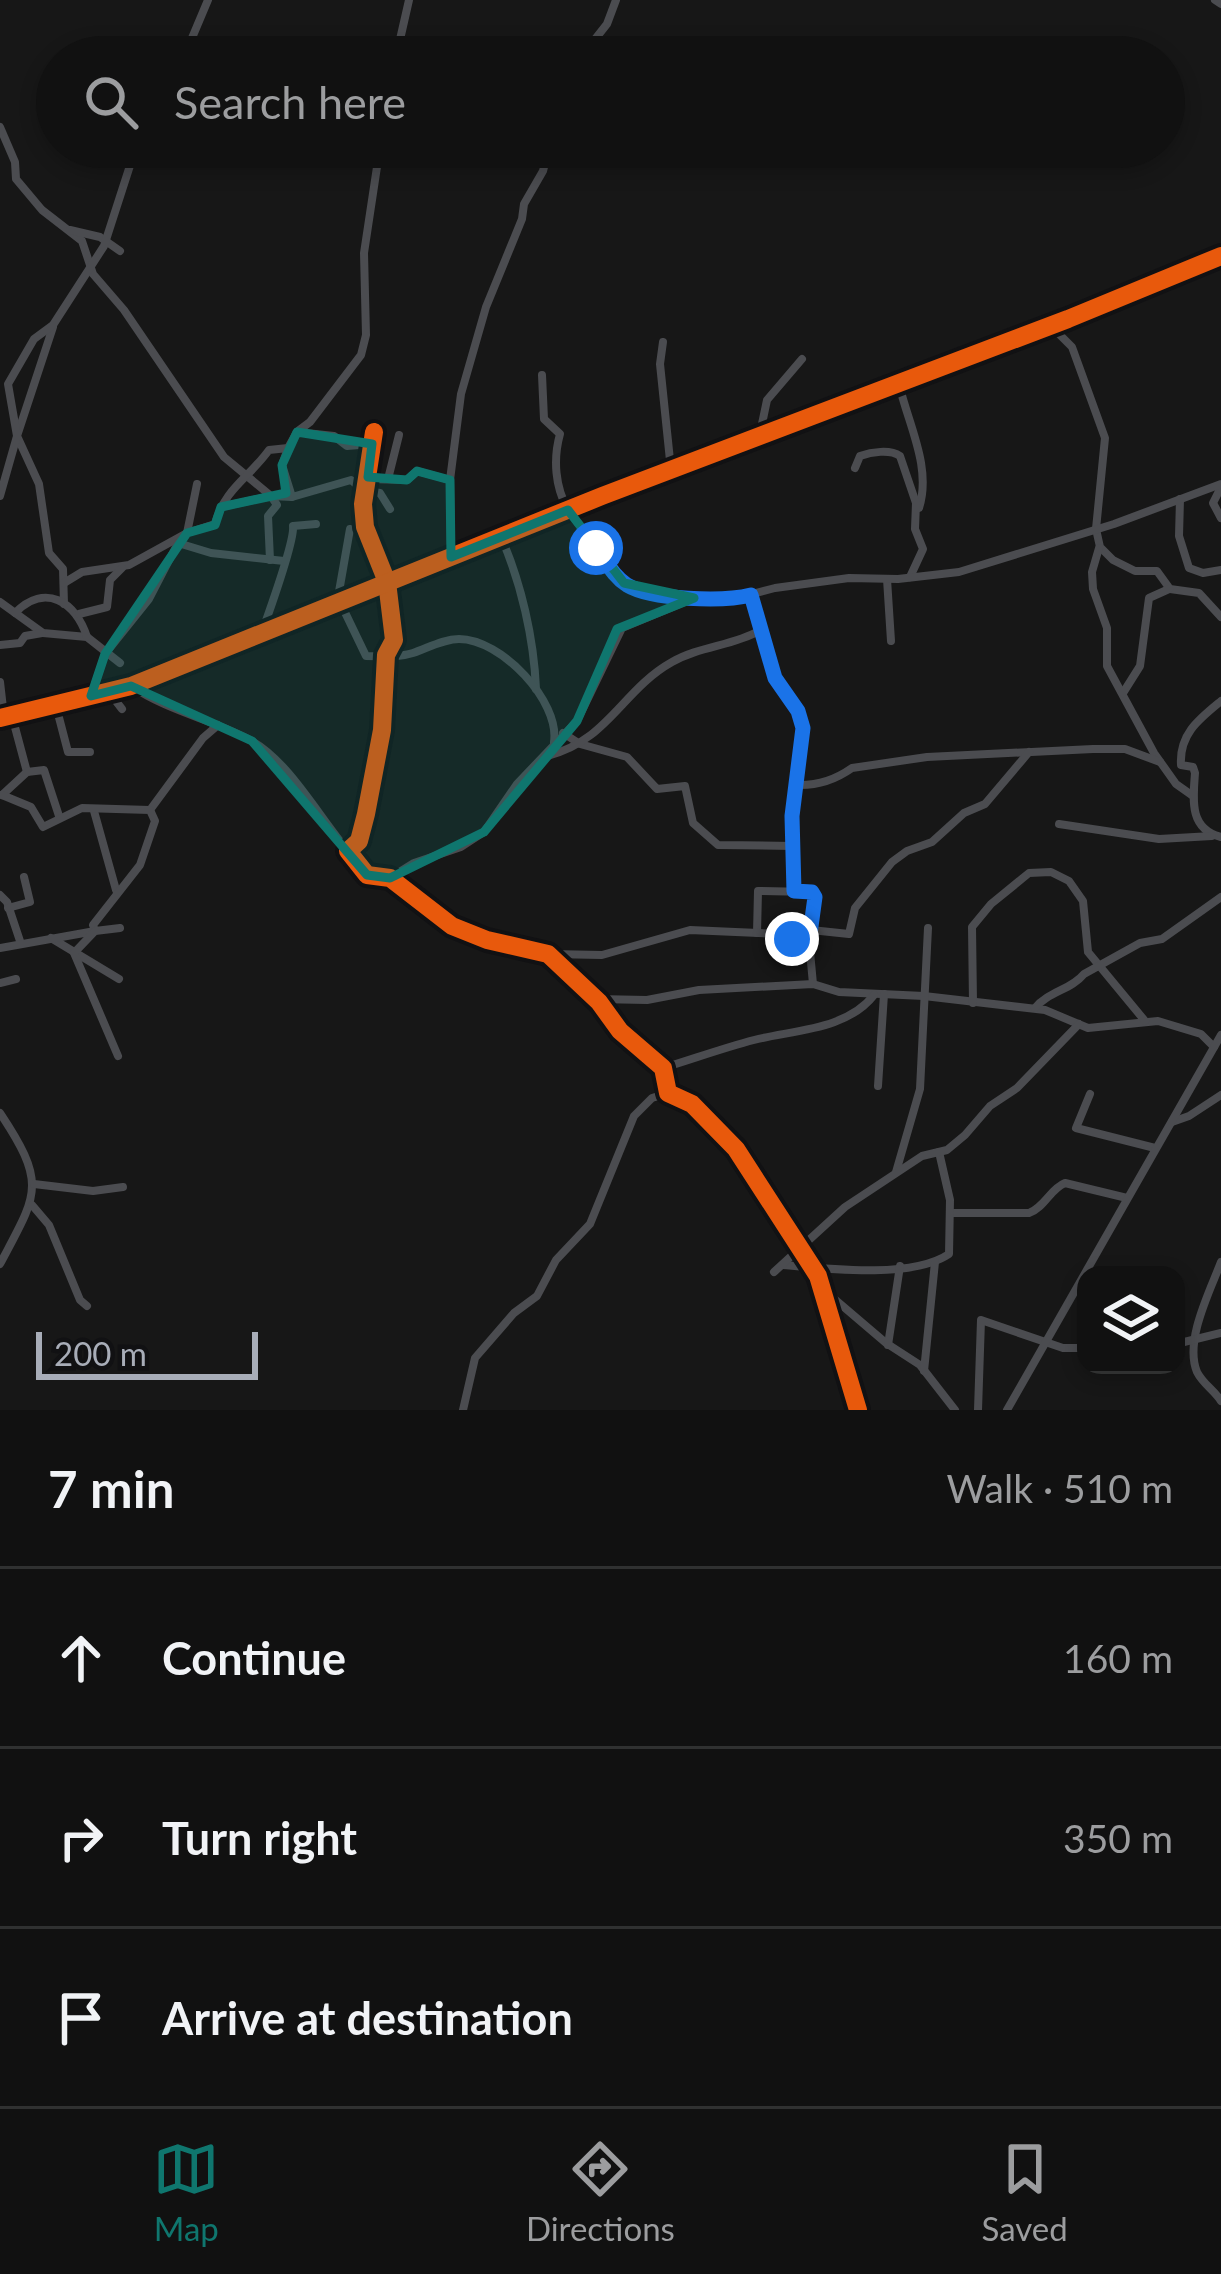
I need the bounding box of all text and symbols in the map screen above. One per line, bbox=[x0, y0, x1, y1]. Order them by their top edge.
search box bbox=[36, 36, 1185, 168]
icon: search bbox=[78, 69, 144, 135]
text: Search here bbox=[174, 75, 406, 129]
route start bbox=[569, 521, 623, 575]
route end bbox=[765, 912, 819, 966]
map controls bbox=[1077, 1266, 1185, 1374]
button: layers bbox=[1077, 1266, 1185, 1374]
scale bar bbox=[36, 1326, 258, 1379]
text: 200 m bbox=[54, 1333, 147, 1373]
text: 7 min bbox=[48, 1458, 174, 1519]
text: Walk · 510 m bbox=[946, 1465, 1173, 1511]
icon: ahead bbox=[48, 1625, 114, 1691]
text: Continue bbox=[162, 1631, 346, 1685]
text: 160 m bbox=[1063, 1635, 1173, 1681]
icon: right bbox=[48, 1805, 114, 1871]
text: Turn right bbox=[162, 1811, 357, 1865]
text: 350 m bbox=[1063, 1815, 1173, 1861]
icon: arrive bbox=[48, 1985, 114, 2051]
text: Arrive at destination bbox=[162, 1991, 573, 2045]
tab: Map bbox=[153, 2136, 219, 2248]
tab: Directions bbox=[526, 2136, 675, 2248]
tab: Saved bbox=[981, 2136, 1068, 2248]

